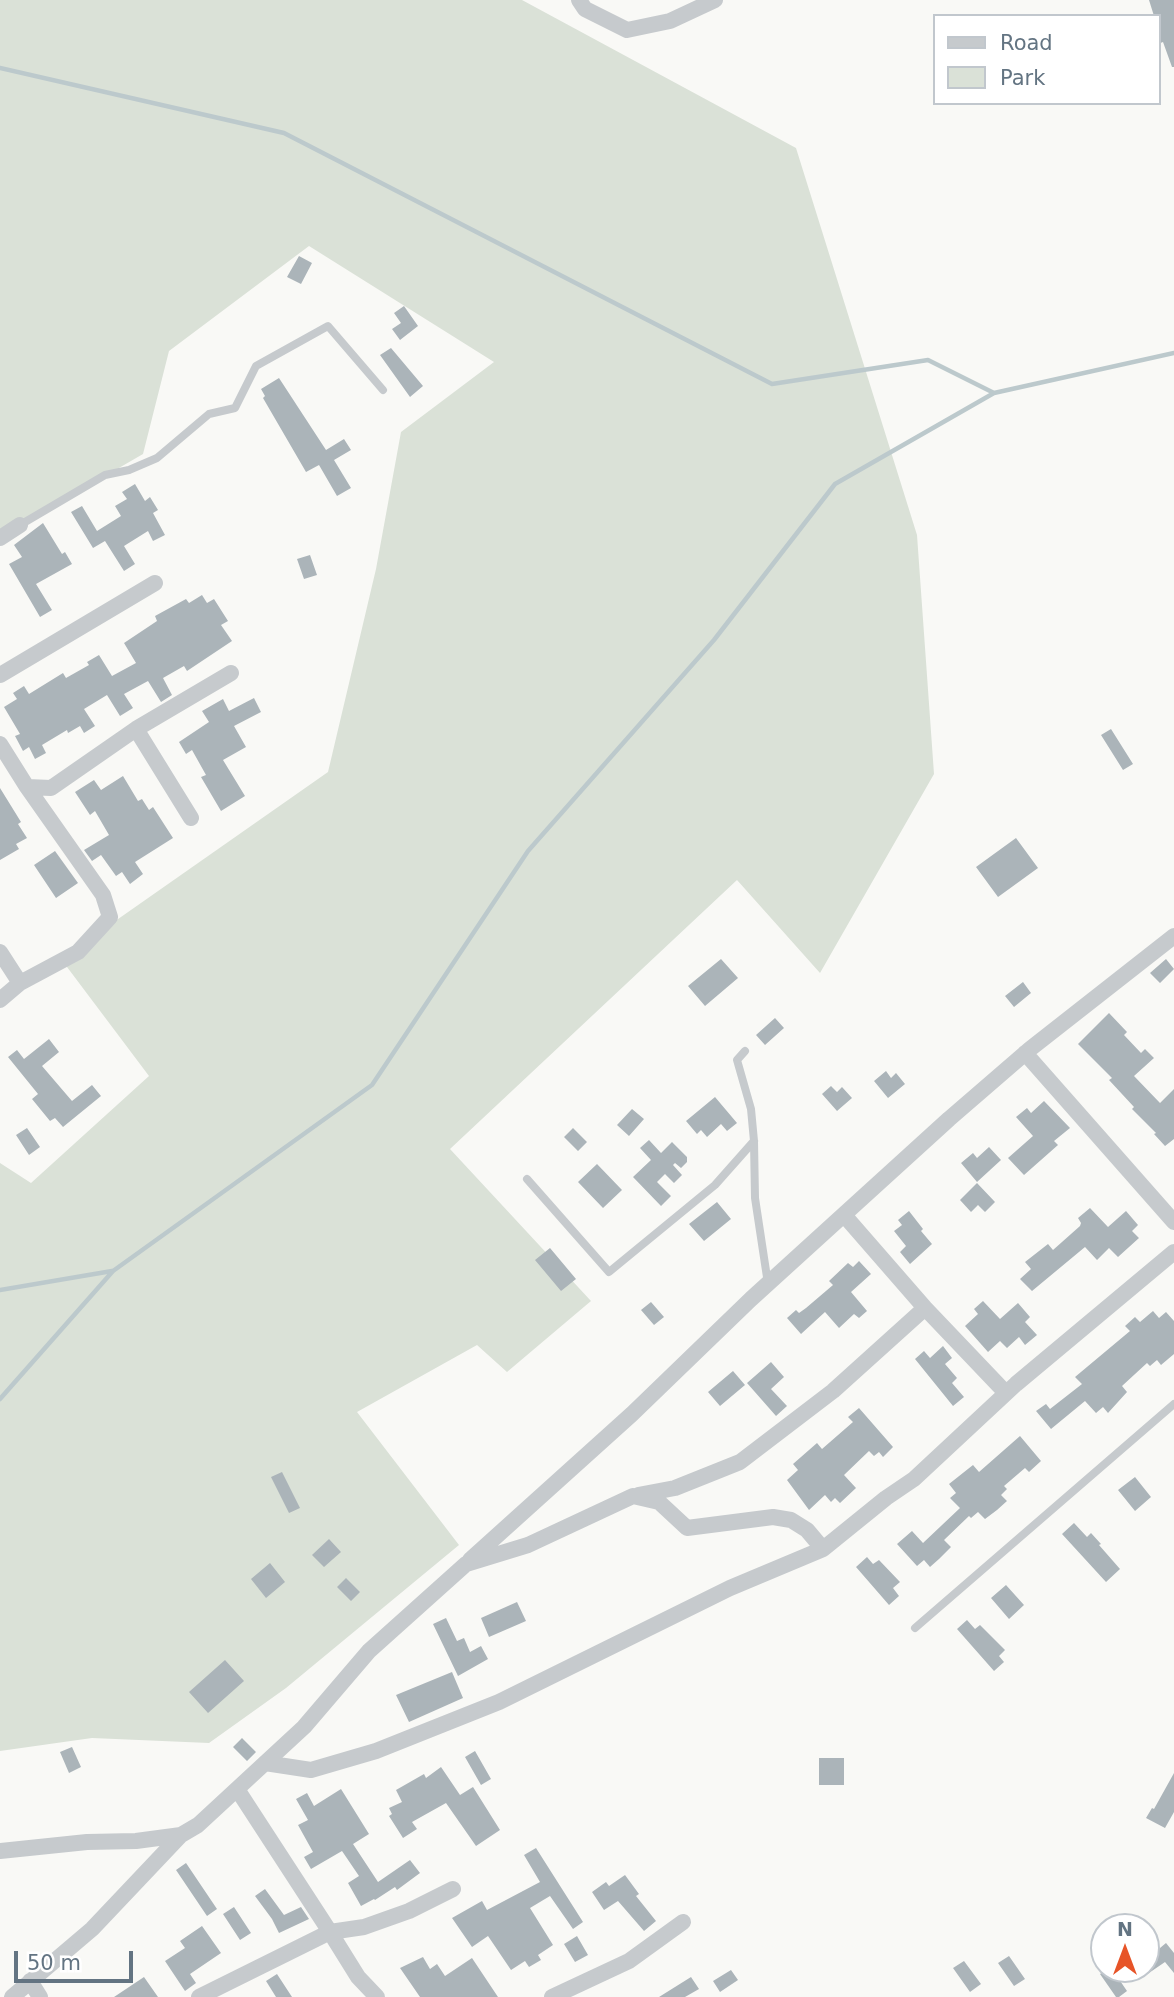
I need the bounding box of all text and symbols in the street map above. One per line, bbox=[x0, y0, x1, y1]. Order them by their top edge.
legend bbox=[932, 14, 1160, 105]
text: Road bbox=[1000, 31, 1053, 55]
text: Park bbox=[1000, 66, 1045, 90]
north arrow bbox=[1090, 1913, 1160, 1983]
text: N bbox=[1117, 1918, 1133, 1940]
scale bar bbox=[18, 1938, 136, 1982]
text: 50 m bbox=[27, 1951, 81, 1975]

